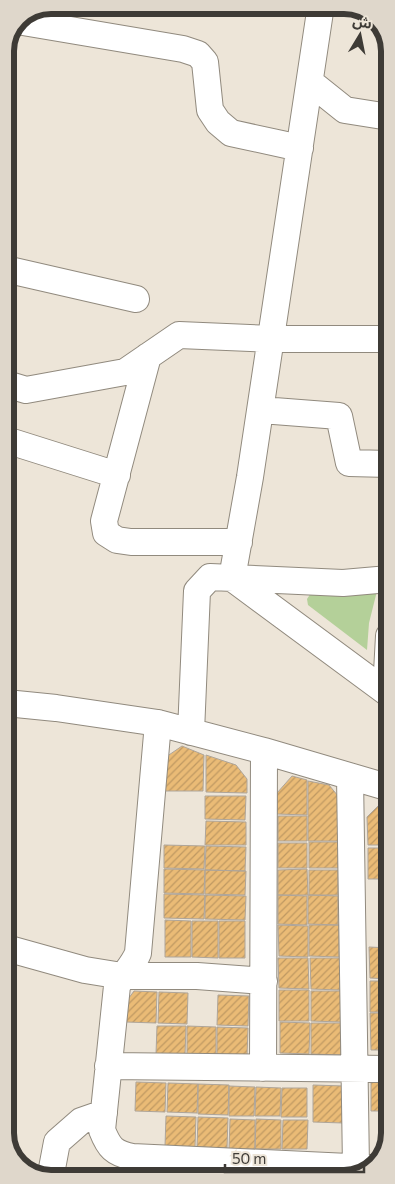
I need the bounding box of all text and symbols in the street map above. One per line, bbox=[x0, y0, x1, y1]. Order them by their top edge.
north arrow bbox=[335, 10, 385, 60]
text: ش bbox=[351, 12, 373, 32]
scale bar bbox=[225, 1142, 364, 1174]
text: 50 m bbox=[232, 1149, 266, 1167]

